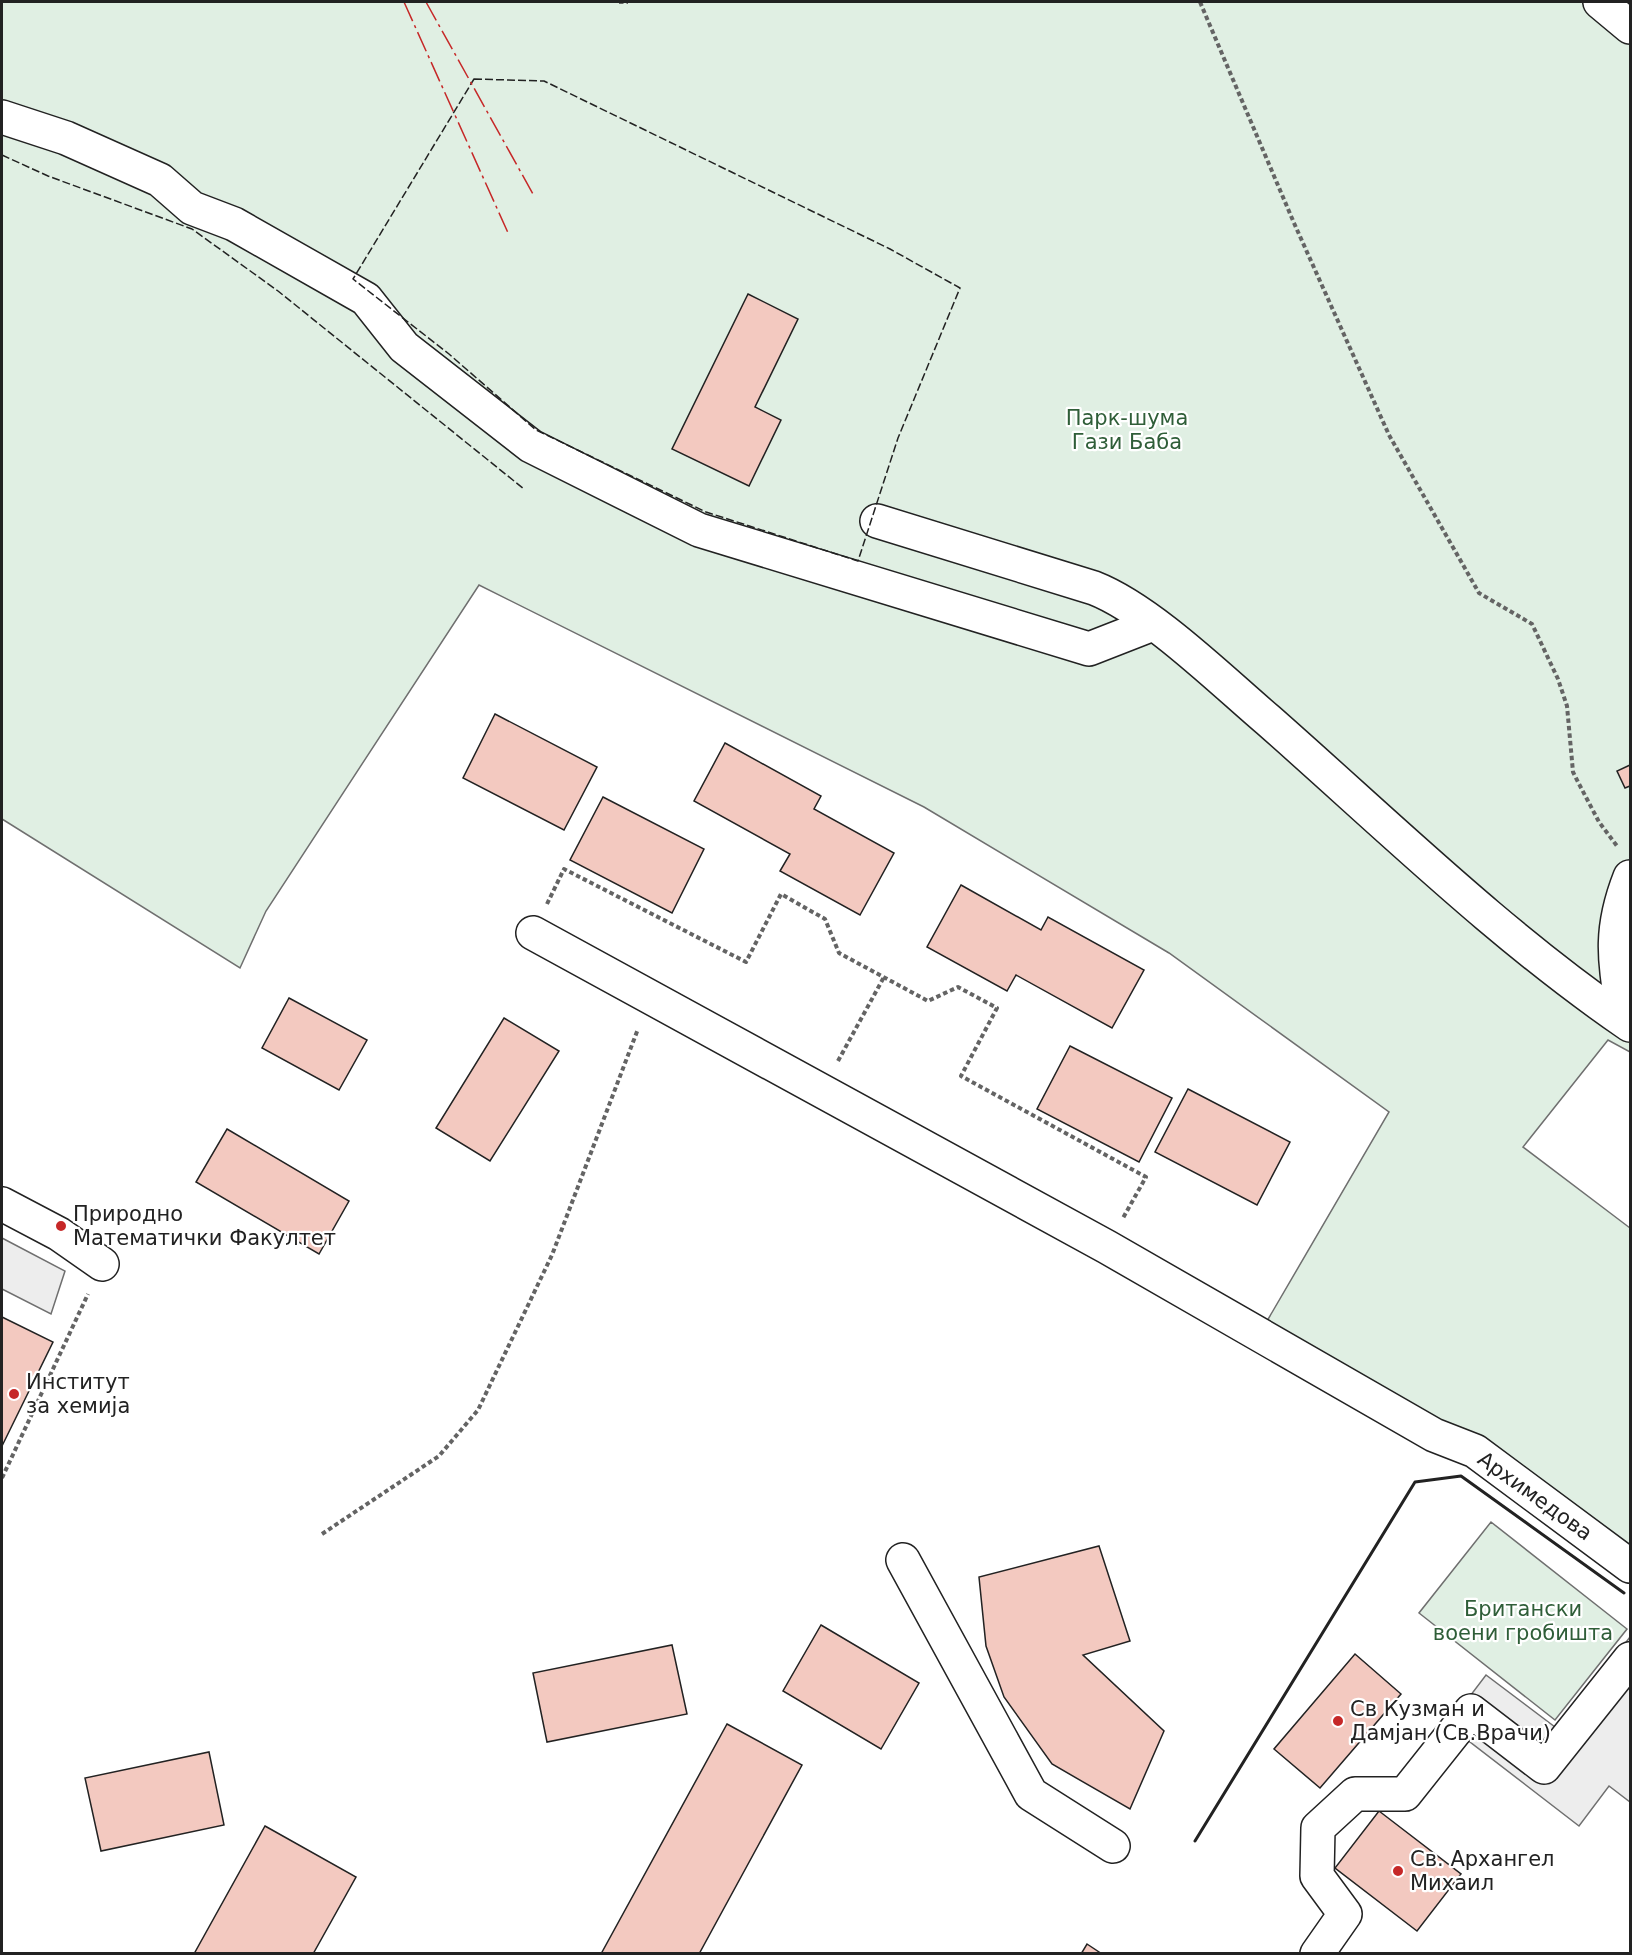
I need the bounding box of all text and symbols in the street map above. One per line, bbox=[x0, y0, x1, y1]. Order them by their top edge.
park label: Парк-шума Гази Баба bbox=[1066, 406, 1188, 454]
place label: Природно Математички Факултет bbox=[73, 1202, 336, 1250]
marker: Природно Математички Факултет bbox=[54, 1219, 68, 1233]
place label: Институт за хемија bbox=[26, 1370, 130, 1418]
marker: Институт за хемија bbox=[7, 1387, 21, 1401]
street label: Архимедова bbox=[1473, 1447, 1597, 1545]
park label: Британски воени гробишта bbox=[1433, 1597, 1613, 1645]
place label: Св Кузман и Дамјан (Св.Врачи) bbox=[1350, 1697, 1551, 1745]
marker: Св Кузман и Дамјан (Св.Врачи) bbox=[1331, 1714, 1345, 1728]
place label: Св. Архангел Михаил bbox=[1410, 1847, 1555, 1895]
marker: Св. Архангел Михаил bbox=[1391, 1864, 1405, 1878]

